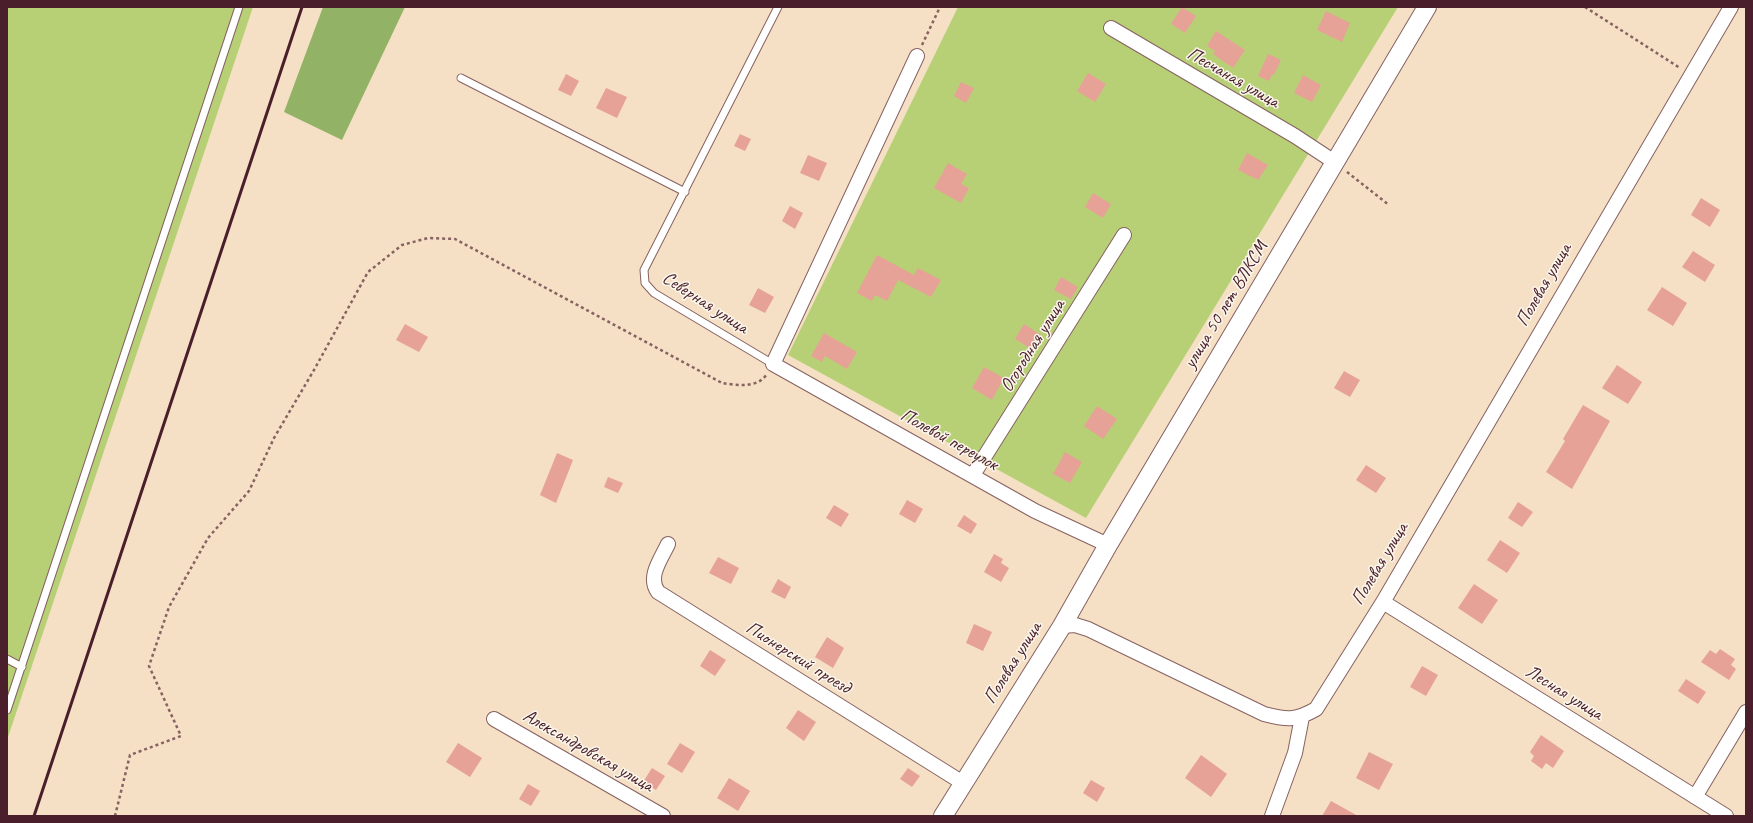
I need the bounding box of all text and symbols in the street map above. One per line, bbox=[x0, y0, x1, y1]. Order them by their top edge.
street label: Песчаная улица bbox=[1183, 42, 1283, 114]
street label: улица 50 лет ВЛКСМ bbox=[1179, 237, 1273, 373]
street label: Полевая улица bbox=[1511, 239, 1577, 331]
street label: Северная улица bbox=[658, 267, 752, 339]
street label: Огородная улица bbox=[996, 296, 1070, 396]
street label: Полевой переулок bbox=[896, 404, 1002, 476]
street label: Полевая улица bbox=[1347, 519, 1413, 609]
street label: Пионерский проезд bbox=[741, 617, 855, 699]
street label: Полевая улица bbox=[979, 618, 1047, 708]
street label: Лесная улица bbox=[1521, 660, 1607, 726]
street label: Александровская улица bbox=[519, 705, 657, 797]

